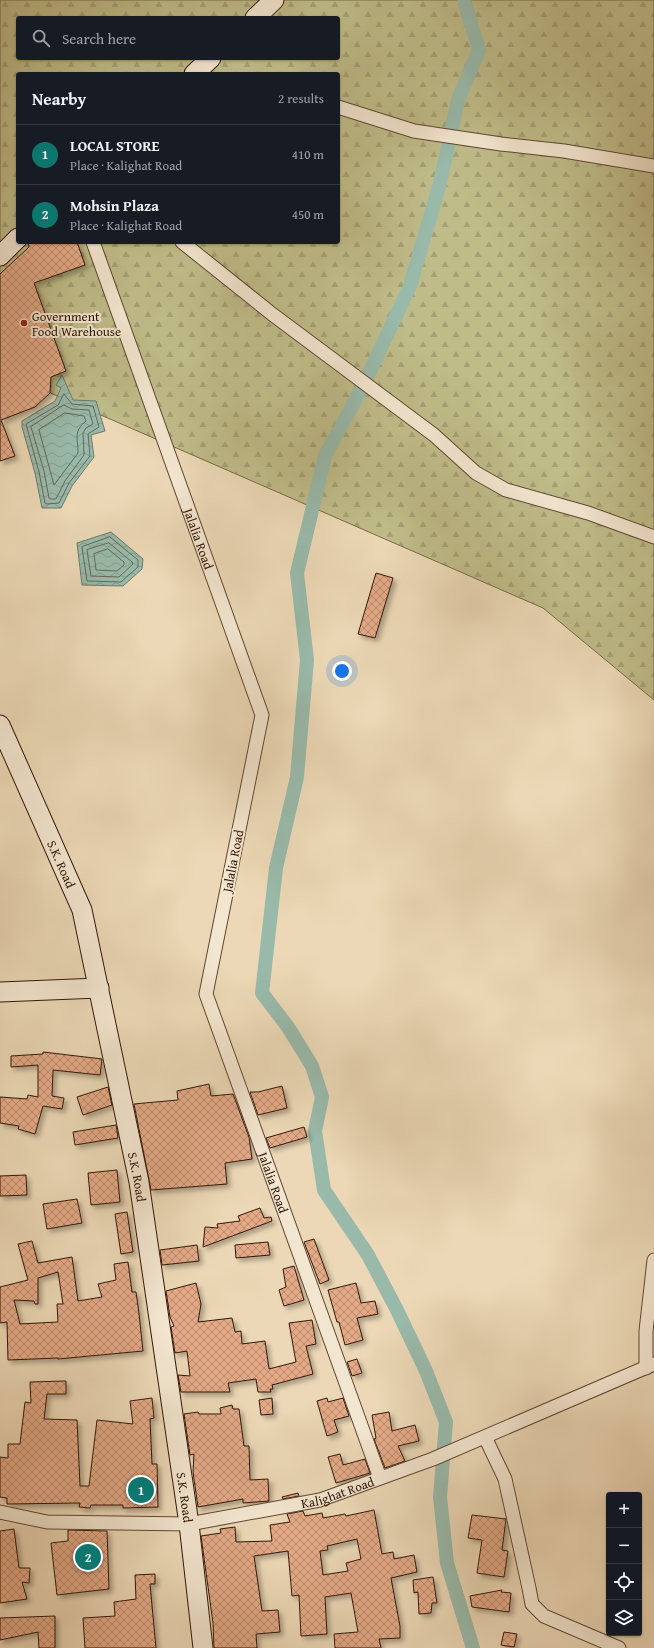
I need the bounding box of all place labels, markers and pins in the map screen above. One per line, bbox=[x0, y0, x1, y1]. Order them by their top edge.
place label: Government Food Warehouse bbox=[32, 307, 121, 341]
marker: Government Food Warehouse bbox=[19, 318, 29, 328]
pin: 1 bbox=[128, 1475, 154, 1505]
pin: 2 bbox=[75, 1542, 101, 1572]

